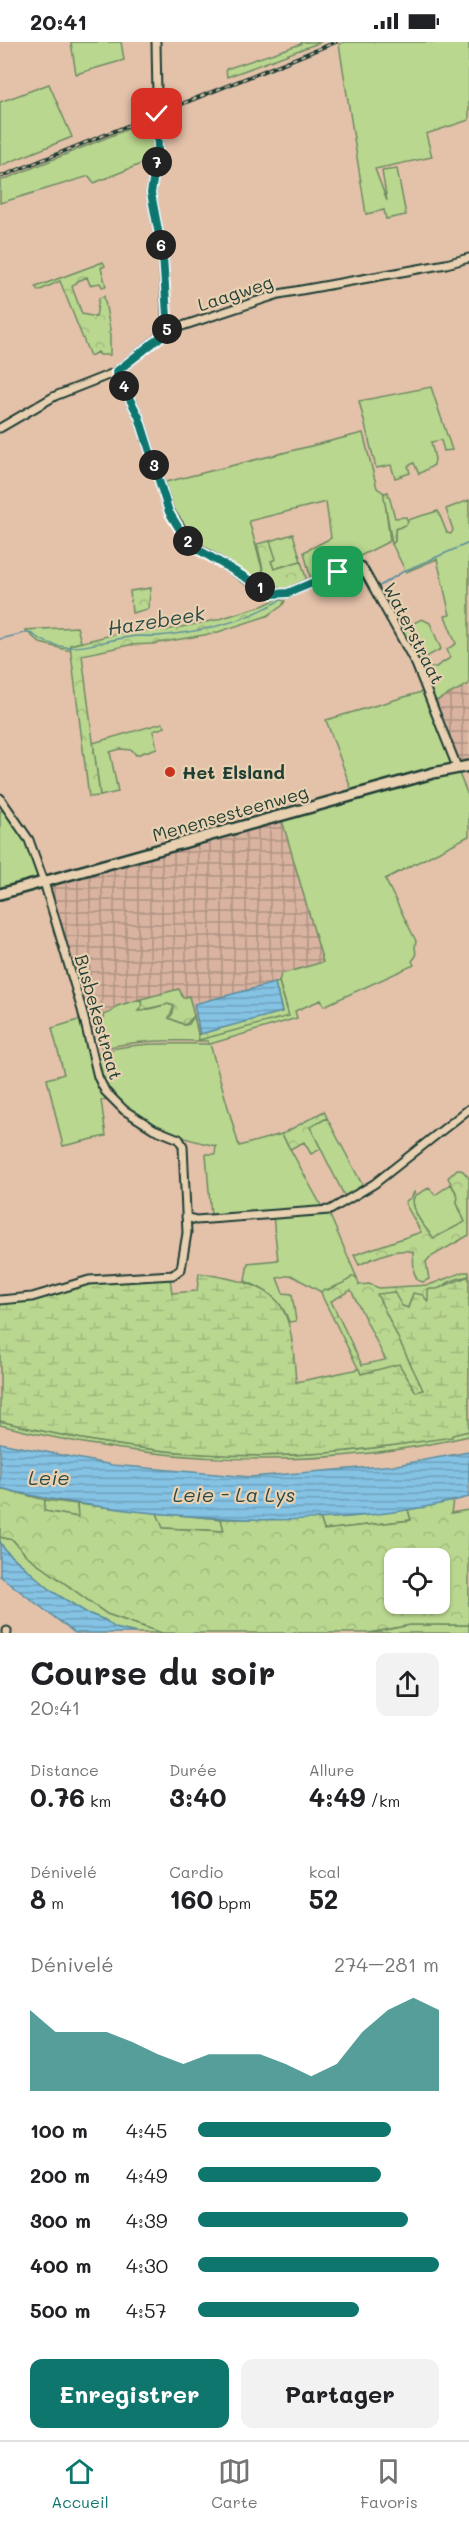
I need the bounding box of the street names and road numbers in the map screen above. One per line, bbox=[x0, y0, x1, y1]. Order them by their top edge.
street label: Laagweg bbox=[194, 270, 276, 316]
street label: Waterstraat bbox=[378, 578, 450, 688]
street label: Menensesteenweg bbox=[149, 779, 311, 847]
street label: Busbekestraat bbox=[70, 952, 128, 1082]

